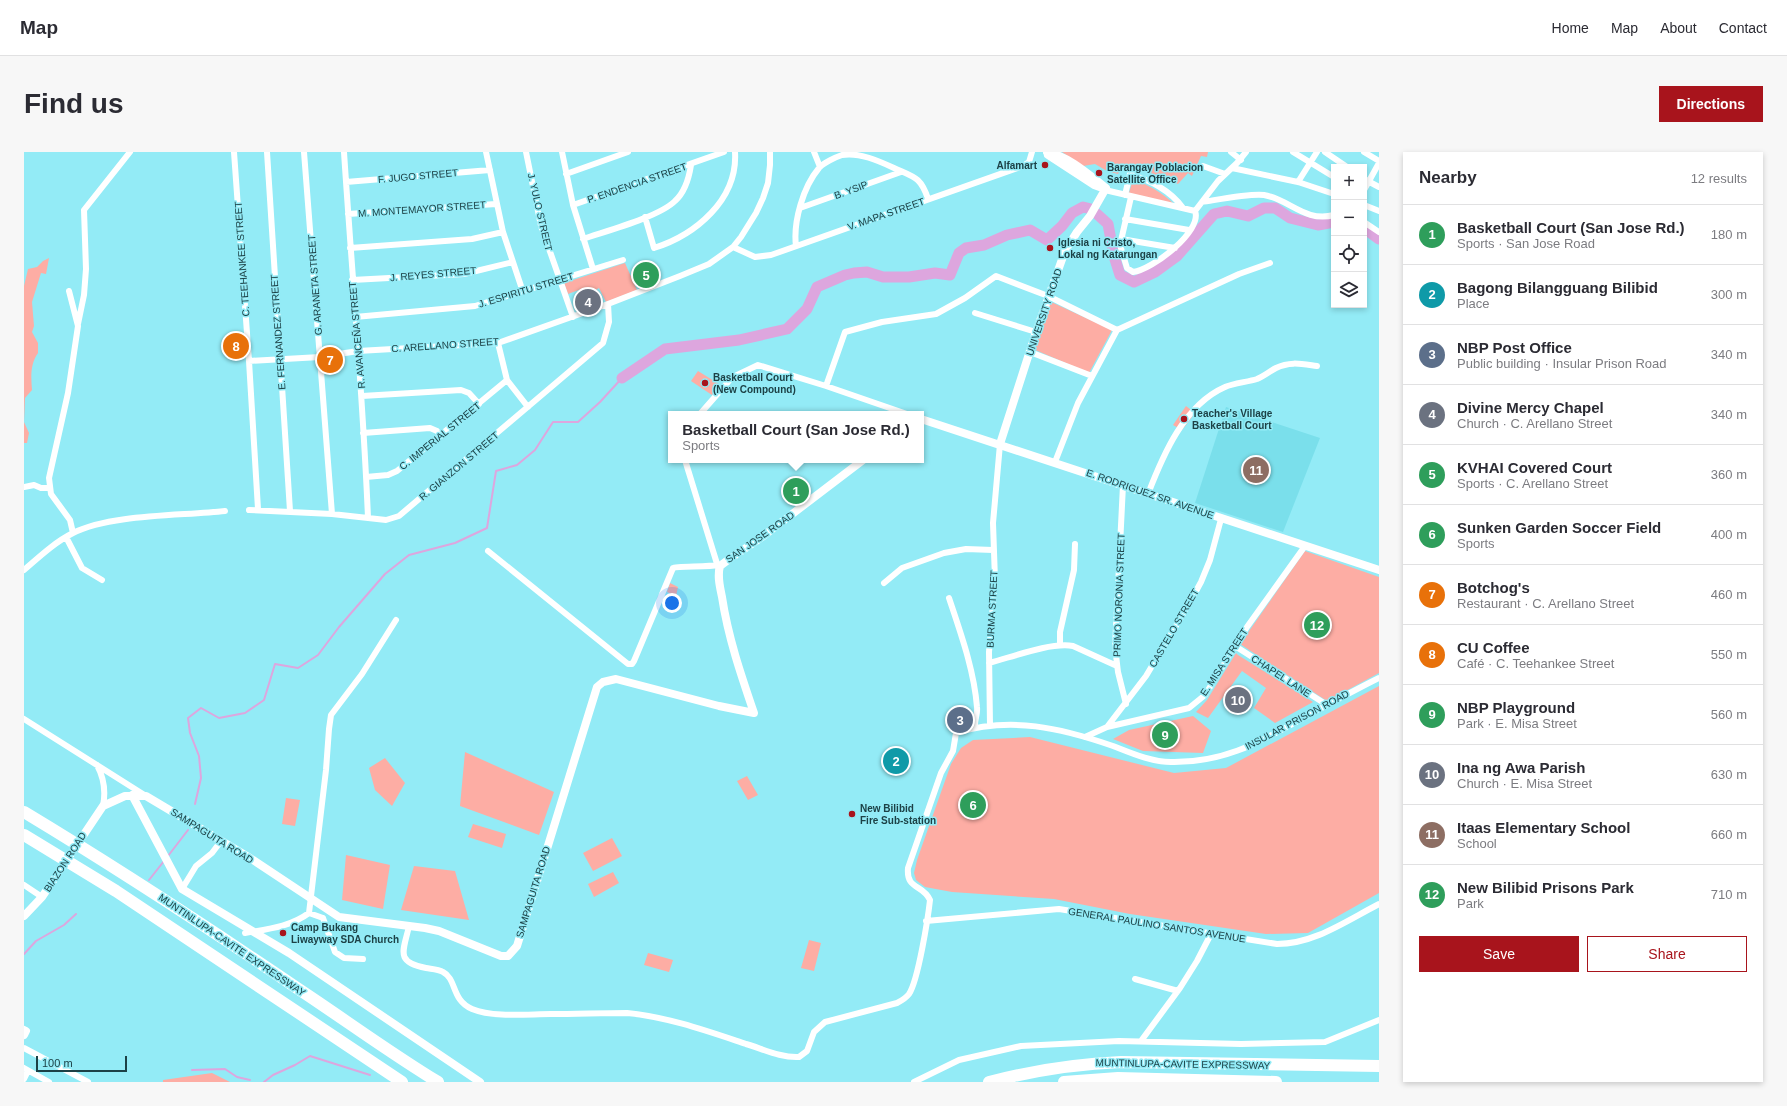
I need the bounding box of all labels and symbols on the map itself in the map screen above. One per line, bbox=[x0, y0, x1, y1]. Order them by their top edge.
place label: Alfamart bbox=[996, 160, 1038, 171]
marker: Alfamart bbox=[1040, 160, 1050, 170]
street label: P. ENDENCIA STREET bbox=[586, 161, 688, 205]
place label: Barangay Poblacion Satellite Office bbox=[1107, 162, 1203, 185]
street label: F. JUGO STREET bbox=[377, 167, 459, 185]
marker: Barangay Poblacion Satellite Office bbox=[1094, 168, 1104, 178]
street label: J. YULO STREET bbox=[526, 172, 554, 252]
street label: B. YSIP bbox=[833, 179, 870, 201]
street label: V. MAPA STREET bbox=[846, 196, 926, 232]
street label: M. MONTEMAYOR STREET bbox=[358, 199, 486, 219]
street label: C. TEEHANKEE STREET bbox=[232, 201, 252, 317]
street label: G. ARANETA STREET bbox=[306, 234, 324, 336]
place label: Iglesia ni Cristo, Lokal ng Katarungan bbox=[1058, 237, 1157, 260]
marker: Iglesia ni Cristo, Lokal ng Katarungan bbox=[1045, 243, 1055, 253]
pin: 5 bbox=[633, 260, 659, 290]
street label: J. REYES STREET bbox=[389, 265, 477, 283]
street label: UNIVERSITY ROAD bbox=[1024, 267, 1064, 357]
street label: J. ESPIRITU STREET bbox=[477, 270, 575, 310]
street label: E. FERNANDEZ STREET bbox=[268, 274, 288, 390]
street label: R. AVANCEÑA STREET bbox=[346, 281, 367, 389]
pin: 4 bbox=[575, 287, 601, 317]
pin: 8 bbox=[223, 331, 249, 361]
street label: C. ARELLANO STREET bbox=[391, 336, 499, 354]
pin: 7 bbox=[317, 345, 343, 375]
place label: Basketball Court (New Compound) bbox=[713, 372, 796, 395]
marker: Basketball Court (New Compound) bbox=[700, 378, 710, 388]
street label: C. IMPERIAL STREET bbox=[397, 400, 483, 472]
place label: Teacher's Village Basketball Court bbox=[1192, 408, 1273, 431]
marker: Teacher's Village Basketball Court bbox=[1179, 414, 1189, 424]
street label: R. GIANZON STREET bbox=[417, 429, 501, 503]
pin: 11 bbox=[1243, 455, 1269, 485]
street label: E. RODRIGUEZ SR. AVENUE bbox=[1085, 467, 1216, 521]
pin: 1 bbox=[783, 476, 809, 506]
street label: SAN JOSE ROAD bbox=[724, 509, 796, 565]
street label: PRIMO NORONIA STREET bbox=[1111, 533, 1127, 657]
street label: BURMA STREET bbox=[984, 570, 1000, 648]
street label: CASTELO STREET bbox=[1147, 587, 1201, 669]
your location bbox=[662, 593, 682, 613]
pin: 12 bbox=[1304, 610, 1330, 640]
street label: E. MISA STREET bbox=[1198, 626, 1250, 698]
street label: CHAPEL LANE bbox=[1249, 653, 1313, 699]
pin: 10 bbox=[1225, 685, 1251, 715]
street label: INSULAR PRISON ROAD bbox=[1243, 688, 1351, 752]
pin: 3 bbox=[947, 705, 973, 735]
pin: 9 bbox=[1152, 720, 1178, 750]
pin: 2 bbox=[883, 746, 909, 776]
pin: 6 bbox=[960, 790, 986, 820]
place label: New Bilibid Fire Sub-station bbox=[860, 803, 936, 826]
street label: SAMPAGUITA ROAD bbox=[169, 806, 255, 866]
marker: New Bilibid Fire Sub-station bbox=[847, 809, 857, 819]
street label: BIAZON ROAD bbox=[42, 830, 88, 894]
street label: SAMPAGUITA ROAD bbox=[514, 845, 552, 939]
street label: MUNTINLUPA-CAVITE EXPRESSWAY bbox=[157, 892, 308, 999]
street label: GENERAL PAULINO SANTOS AVENUE bbox=[1067, 906, 1247, 945]
place label: Camp Bukang Liwayway SDA Church bbox=[291, 922, 399, 945]
marker: Camp Bukang Liwayway SDA Church bbox=[278, 928, 288, 938]
scale bar bbox=[36, 1054, 127, 1073]
street label: MUNTINLUPA-CAVITE EXPRESSWAY bbox=[1096, 1057, 1271, 1071]

